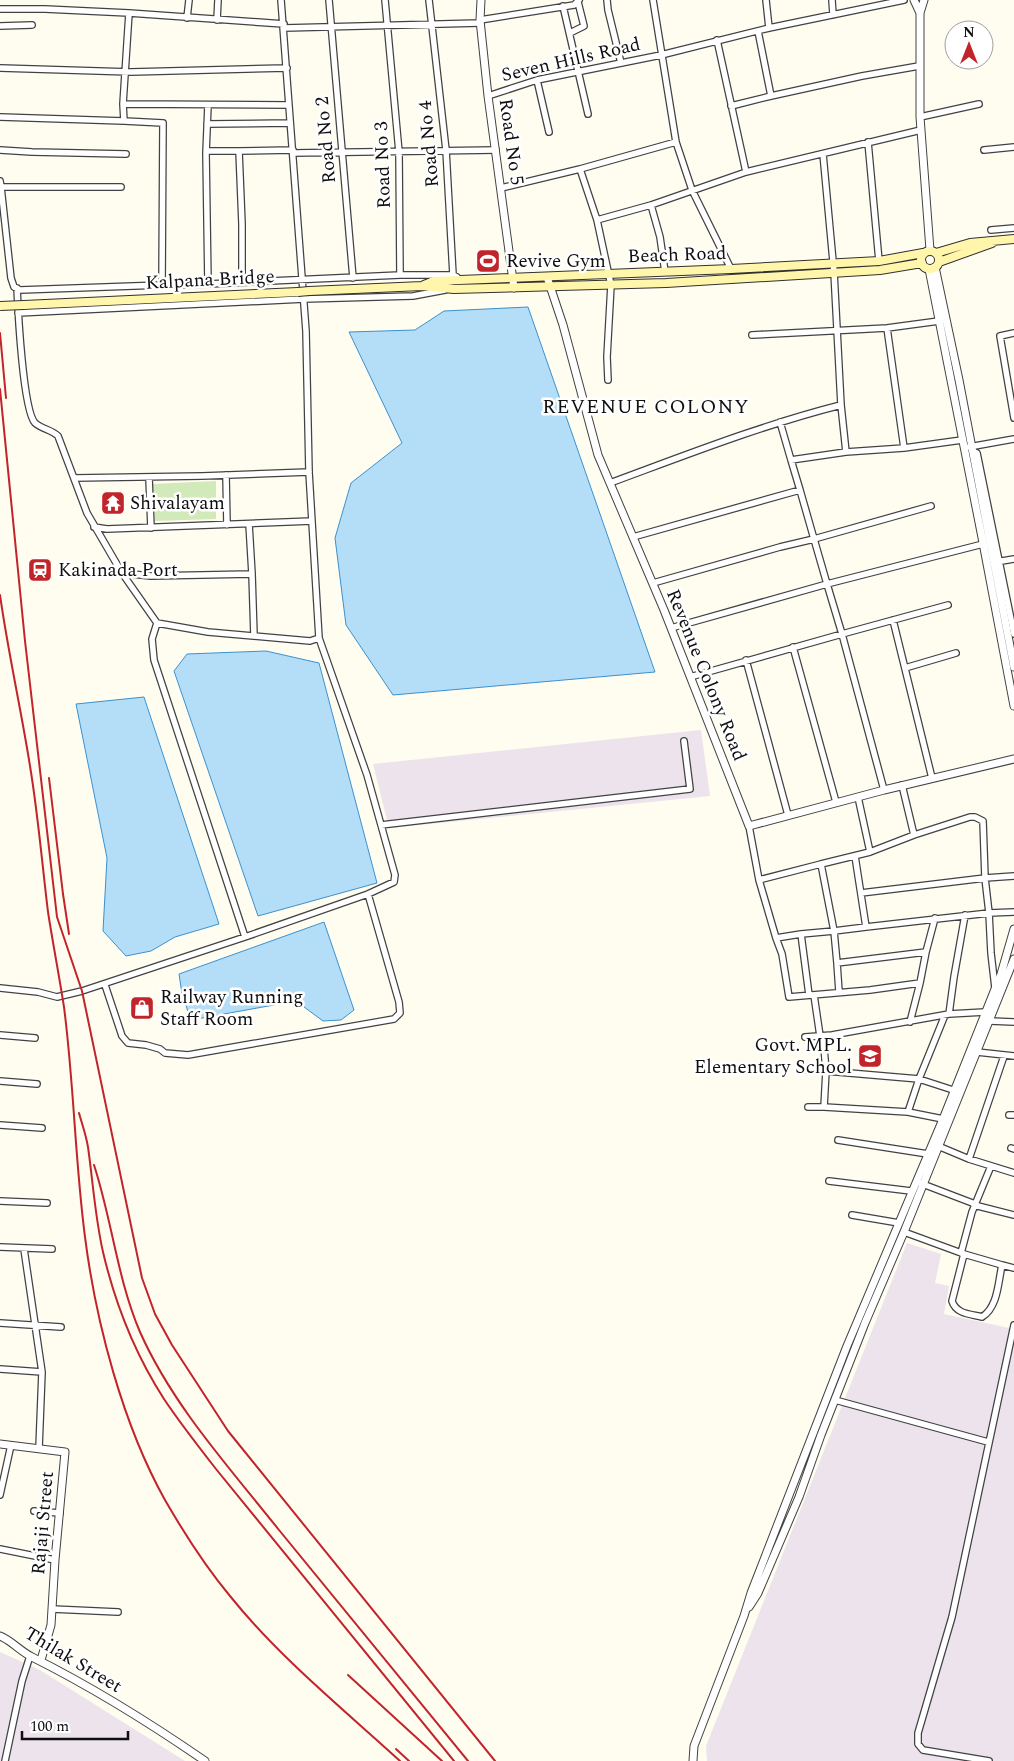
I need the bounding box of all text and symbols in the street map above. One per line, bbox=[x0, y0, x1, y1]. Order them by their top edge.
north arrow bbox=[944, 20, 994, 70]
text: N bbox=[963, 22, 975, 43]
street label: Seven Hills Road bbox=[499, 30, 643, 90]
street label: Road No 2 bbox=[308, 95, 344, 185]
street label: Road No 5 bbox=[491, 97, 531, 187]
street label: Road No 4 bbox=[411, 99, 447, 189]
street label: Road No 3 bbox=[367, 120, 399, 209]
street label: Beach Road bbox=[627, 239, 727, 271]
place label: Revive Gym bbox=[506, 247, 606, 276]
sports icon: Revive Gym bbox=[475, 248, 501, 274]
street label: Kalpana Bridge bbox=[145, 262, 275, 298]
district label: REVENUE COLONY bbox=[542, 392, 750, 422]
place label: Shivalayam bbox=[130, 489, 225, 518]
temple icon: Shivalayam bbox=[100, 490, 126, 516]
place label: Kakinada Port bbox=[58, 556, 178, 585]
station icon: Kakinada Port bbox=[27, 557, 53, 583]
street label: Revenue Colony Road bbox=[658, 585, 754, 765]
place label: Railway Running Staff Room bbox=[160, 983, 303, 1034]
shop icon: Railway Running Staff Room bbox=[129, 995, 155, 1021]
place label: Govt. MPL. Elementary School bbox=[694, 1031, 852, 1082]
school or university icon: Govt. MPL. Elementary School bbox=[857, 1043, 883, 1069]
street label: Rajaji Street bbox=[24, 1470, 62, 1576]
street label: Thilak Street bbox=[19, 1619, 128, 1701]
scale bar bbox=[22, 1708, 129, 1740]
text: 100 m bbox=[30, 1715, 69, 1738]

